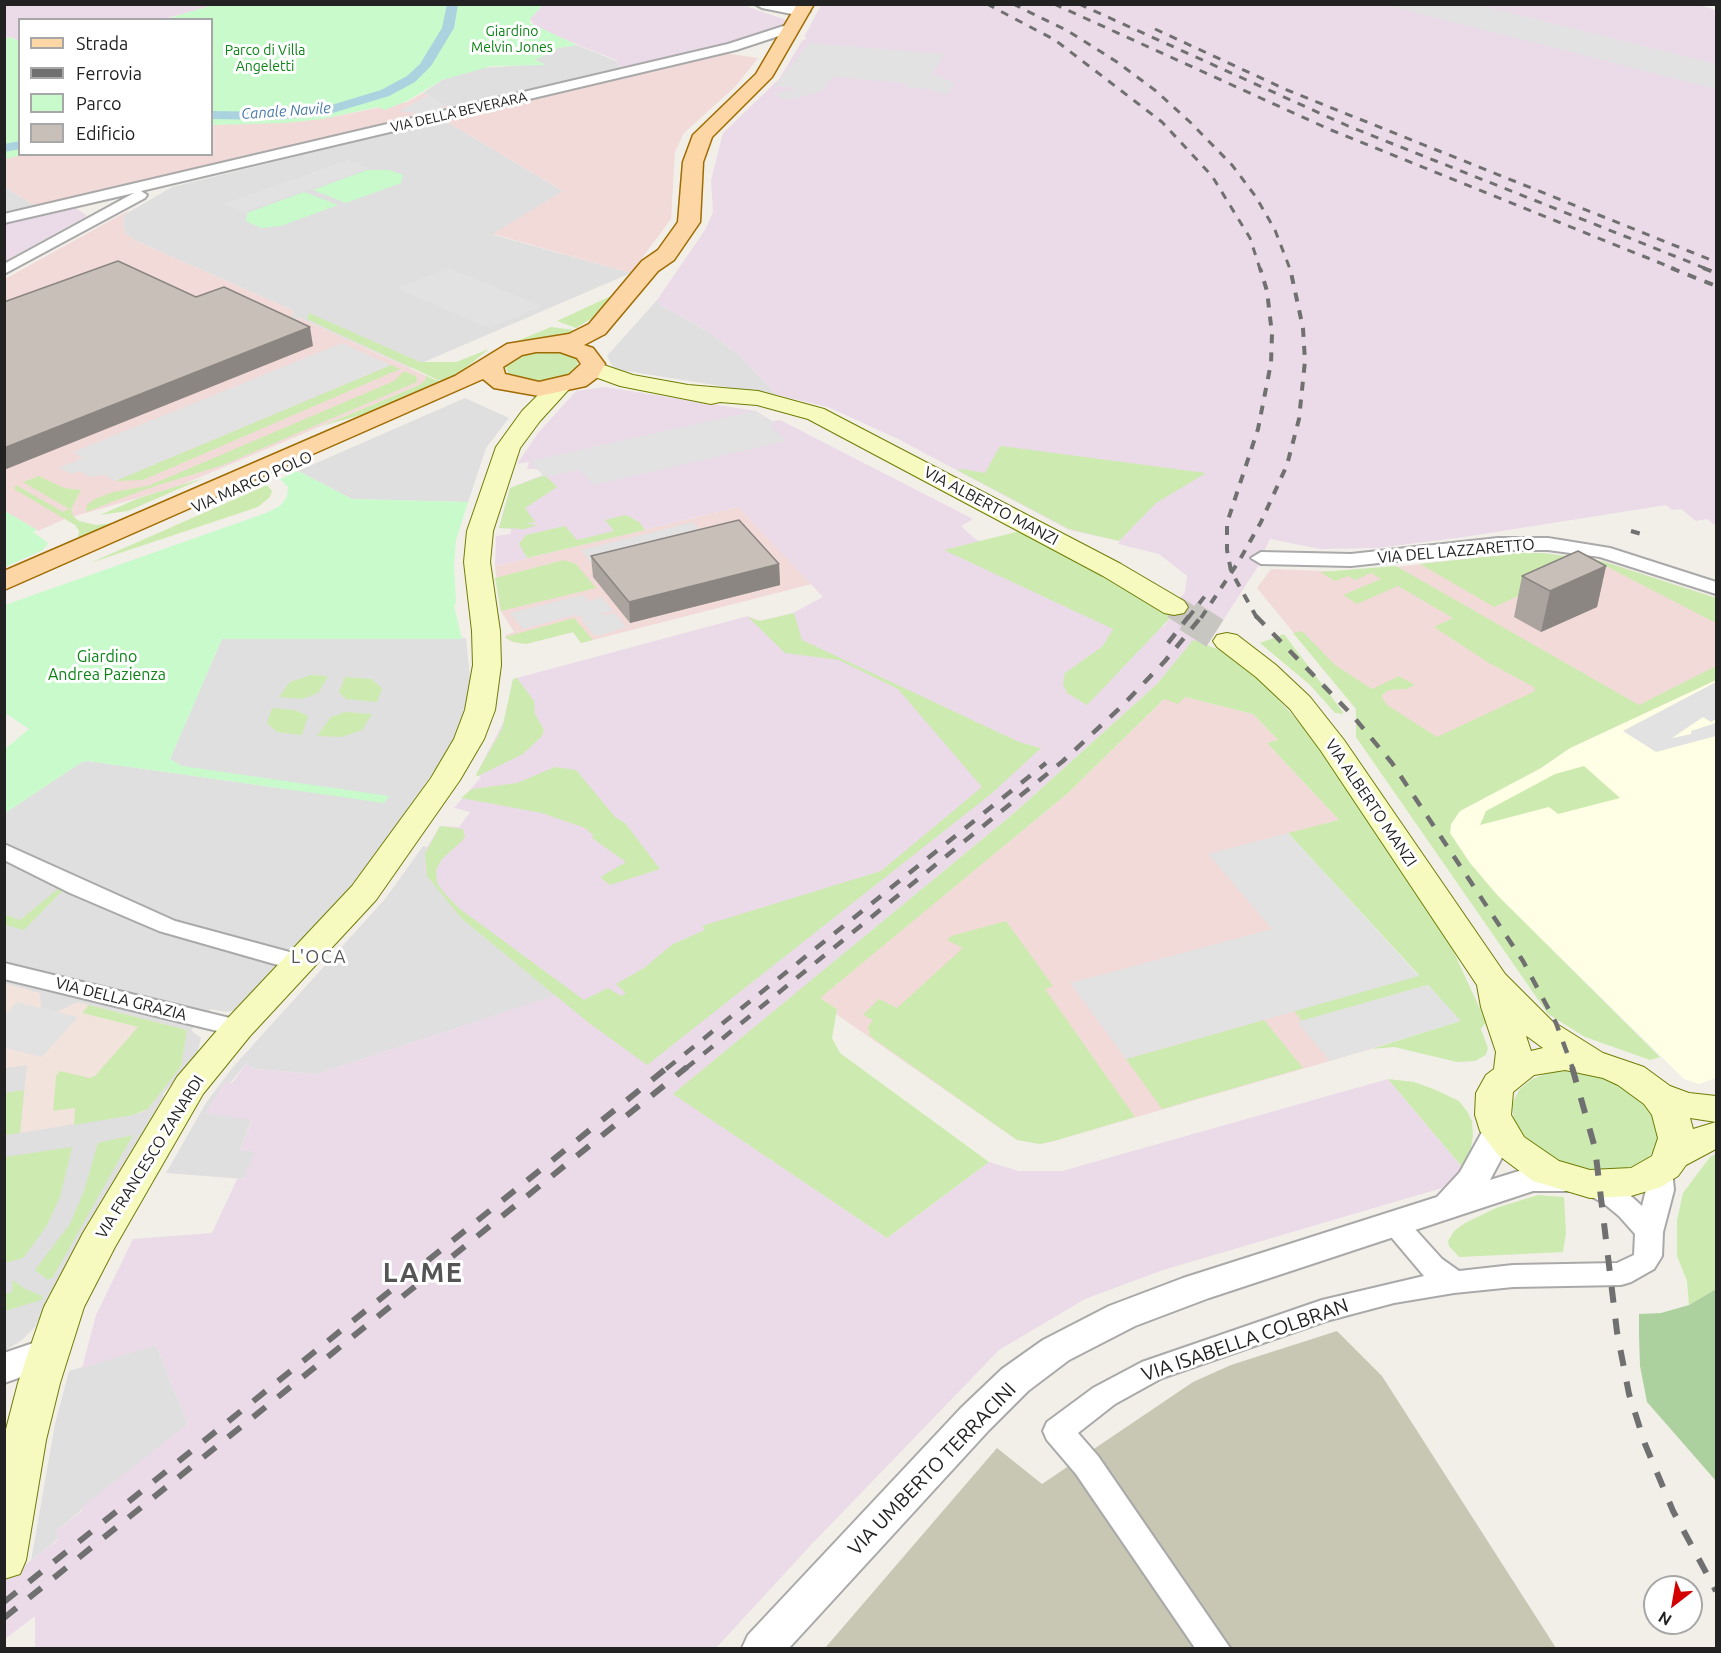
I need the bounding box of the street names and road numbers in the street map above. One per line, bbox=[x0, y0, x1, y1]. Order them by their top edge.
street label: VIA DELLA BEVERARA bbox=[389, 88, 529, 136]
street label: VIA MARCO POLO bbox=[189, 447, 315, 517]
street label: VIA ALBERTO MANZI bbox=[920, 462, 1062, 550]
street label: VIA DEL LAZZARETTO bbox=[1377, 535, 1535, 567]
street label: VIA ALBERTO MANZI bbox=[1321, 736, 1421, 870]
street label: VIA DELLA GRAZIA bbox=[53, 973, 189, 1025]
street label: VIA FRANCESCO ZANARDI bbox=[92, 1072, 208, 1242]
street label: VIA ISABELLA COLBRAN bbox=[1138, 1293, 1352, 1387]
street label: VIA UMBERTO TERRACINI bbox=[843, 1378, 1021, 1560]

